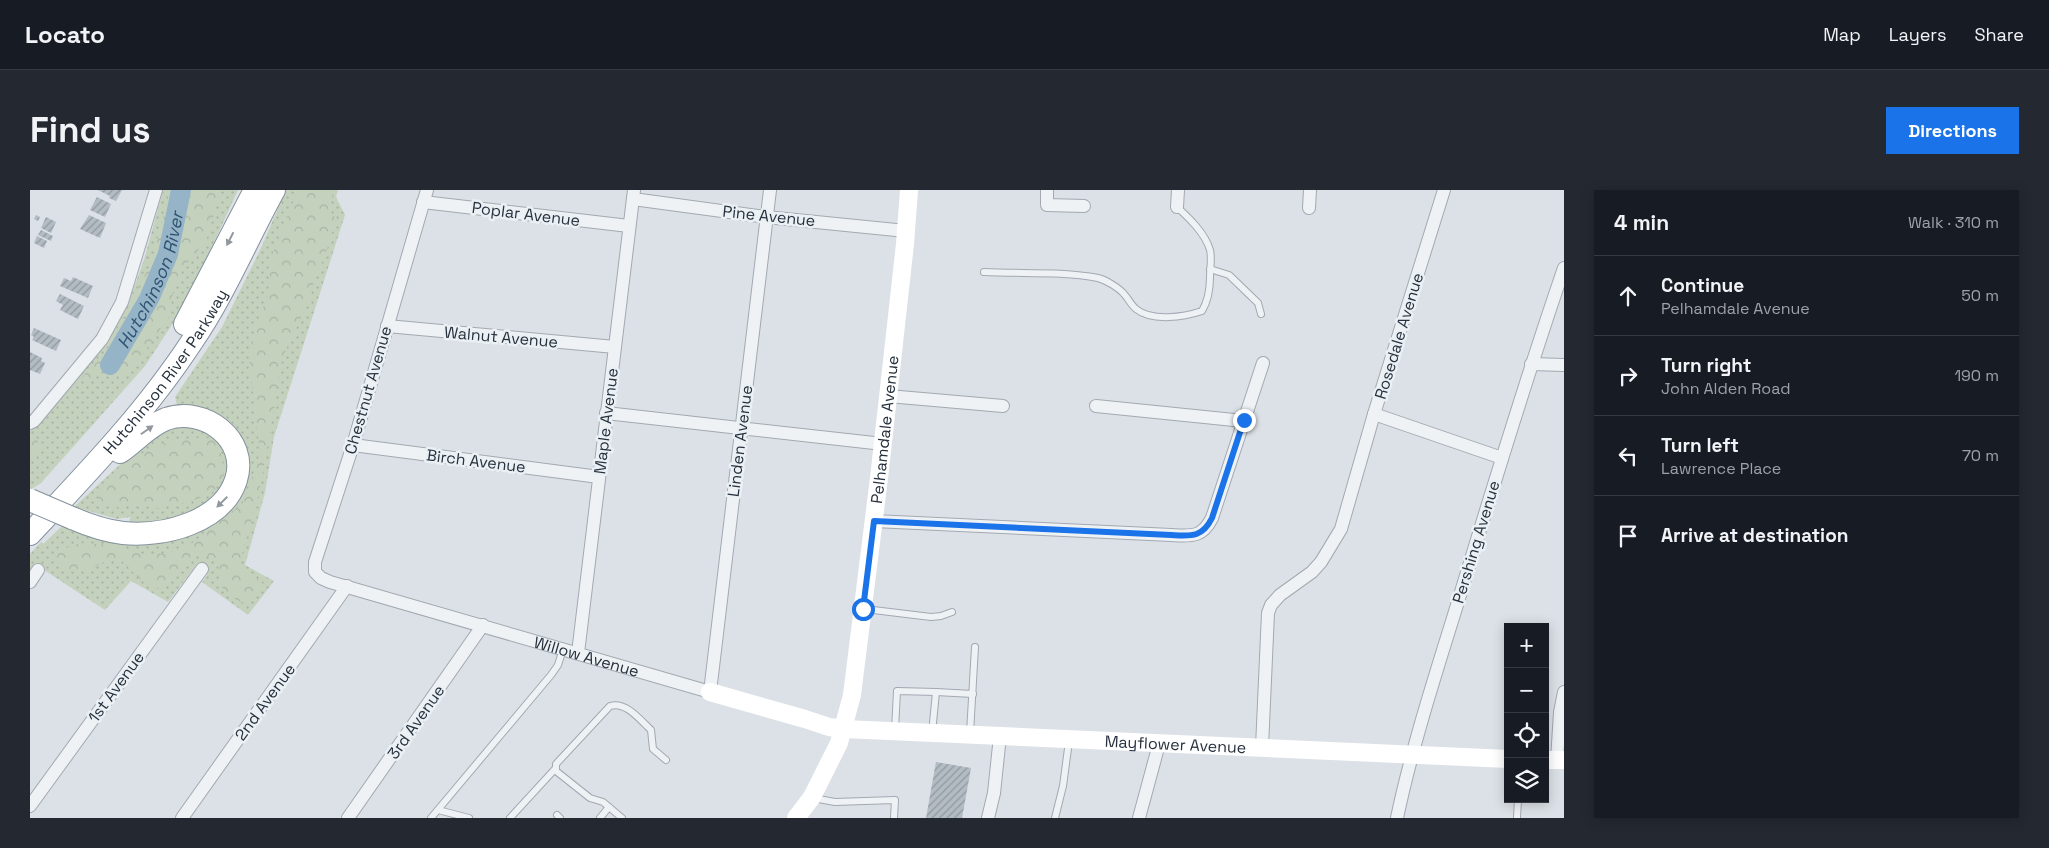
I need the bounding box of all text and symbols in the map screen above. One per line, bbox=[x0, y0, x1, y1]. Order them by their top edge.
text: Locato bbox=[25, 19, 105, 50]
text: Map bbox=[1823, 23, 1861, 46]
text: Layers bbox=[1889, 23, 1946, 46]
text: Share bbox=[1974, 23, 2024, 46]
button: Directions bbox=[1886, 107, 2019, 154]
text: Find us bbox=[30, 108, 151, 152]
street label: Poplar Avenue bbox=[471, 197, 581, 231]
street label: Pine Avenue bbox=[722, 201, 816, 231]
water label: Hutchinson River bbox=[111, 207, 188, 352]
text: 4 min bbox=[1614, 209, 1669, 236]
text: Walk · 310 m bbox=[1908, 212, 1999, 233]
one-way arrow bbox=[226, 232, 234, 246]
street label: Rosedale Avenue bbox=[1370, 270, 1428, 402]
text: Continue bbox=[1661, 273, 1744, 298]
icon: ahead bbox=[1614, 282, 1642, 310]
street label: Hutchinson River Parkway bbox=[98, 285, 232, 458]
text: 50 m bbox=[1961, 285, 1999, 306]
text: Pelhamdale Avenue bbox=[1661, 298, 1810, 319]
street label: Walnut Avenue bbox=[443, 322, 559, 352]
street label: Chestnut Avenue bbox=[340, 323, 396, 457]
text: Turn right bbox=[1661, 353, 1751, 378]
street label: Pelhamdale Avenue bbox=[865, 354, 903, 505]
icon: right bbox=[1614, 362, 1642, 390]
text: 190 m bbox=[1954, 365, 1999, 386]
street label: Maple Avenue bbox=[589, 367, 623, 475]
text: John Alden Road bbox=[1661, 378, 1790, 399]
street label: Linden Avenue bbox=[723, 384, 757, 498]
route end bbox=[1233, 409, 1256, 432]
one-way arrow bbox=[140, 425, 154, 435]
text: Turn left bbox=[1661, 433, 1739, 458]
icon: left bbox=[1614, 442, 1642, 470]
street label: Birch Avenue bbox=[425, 444, 527, 478]
text: 70 m bbox=[1962, 445, 1999, 466]
text: Lawrence Place bbox=[1661, 458, 1781, 479]
street label: Pershing Avenue bbox=[1447, 478, 1505, 606]
one-way arrow bbox=[216, 496, 228, 508]
icon: arrive bbox=[1614, 522, 1642, 550]
text: Arrive at destination bbox=[1661, 523, 1849, 548]
route start bbox=[852, 598, 875, 621]
map controls bbox=[1504, 623, 1549, 803]
button: + bbox=[1504, 623, 1549, 668]
street label: Willow Avenue bbox=[531, 631, 642, 681]
street label: 1st Avenue bbox=[83, 647, 149, 727]
street label: 2nd Avenue bbox=[230, 659, 300, 745]
button: − bbox=[1504, 668, 1549, 713]
street label: 3rd Avenue bbox=[383, 681, 449, 763]
button: locate bbox=[1504, 713, 1549, 758]
street label: Mayflower Avenue bbox=[1104, 730, 1247, 758]
button: layers bbox=[1504, 758, 1549, 803]

